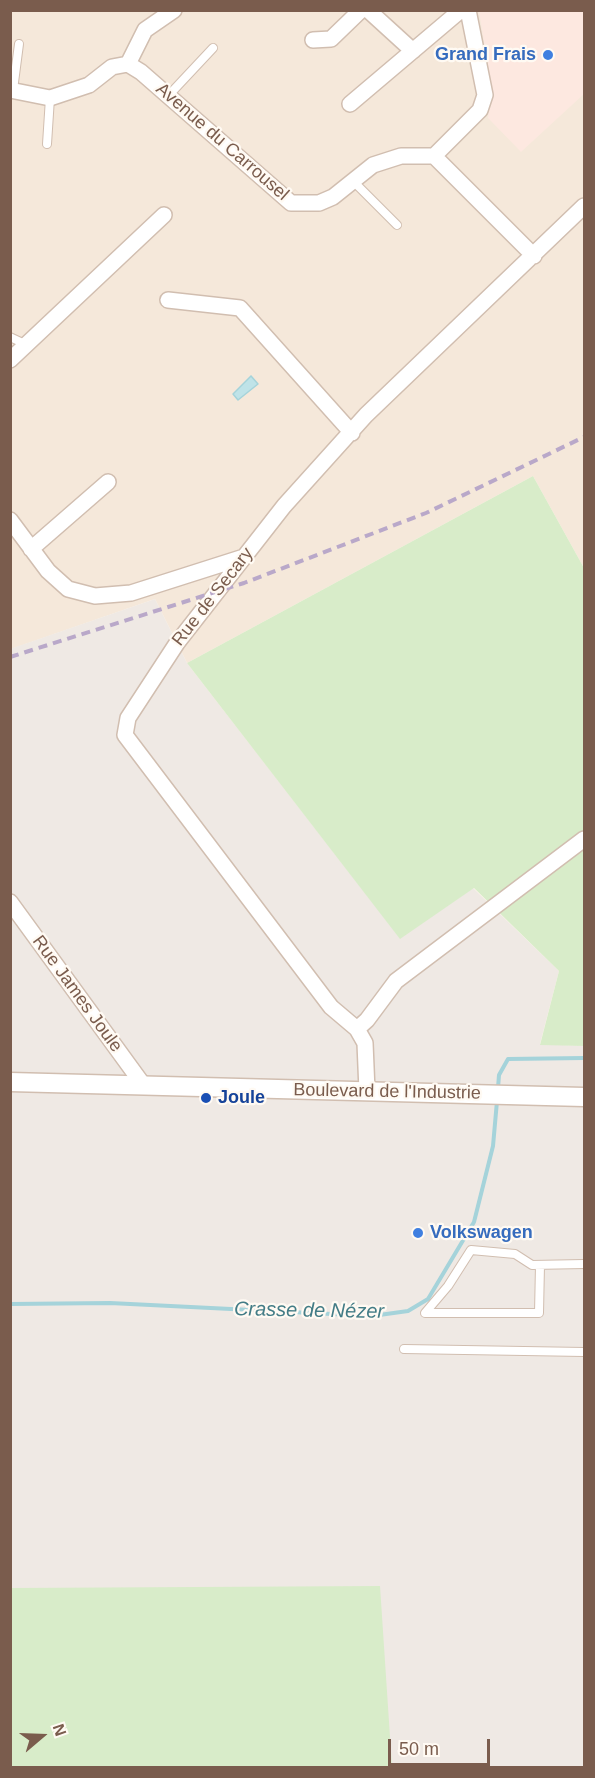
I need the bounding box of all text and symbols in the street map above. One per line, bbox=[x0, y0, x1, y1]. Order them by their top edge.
place label: Grand Frais bbox=[435, 44, 536, 66]
marker: Grand Frais bbox=[541, 48, 555, 62]
street label: Avenue du Carrousel bbox=[151, 78, 293, 206]
street label: Rue de Secary bbox=[168, 543, 258, 651]
street label: Rue James Joule bbox=[27, 931, 127, 1057]
street label: Boulevard de l'Industrie bbox=[293, 1080, 481, 1104]
place label: Joule bbox=[218, 1087, 265, 1109]
marker: Joule bbox=[199, 1091, 213, 1105]
place label: Volkswagen bbox=[430, 1222, 533, 1244]
marker: Volkswagen bbox=[411, 1226, 425, 1240]
water label: Crasse de Nézer bbox=[234, 1298, 384, 1324]
north arrow bbox=[12, 1706, 72, 1766]
text: N bbox=[50, 1722, 69, 1738]
scale bar bbox=[391, 1727, 493, 1765]
text: 50 m bbox=[399, 1739, 439, 1759]

